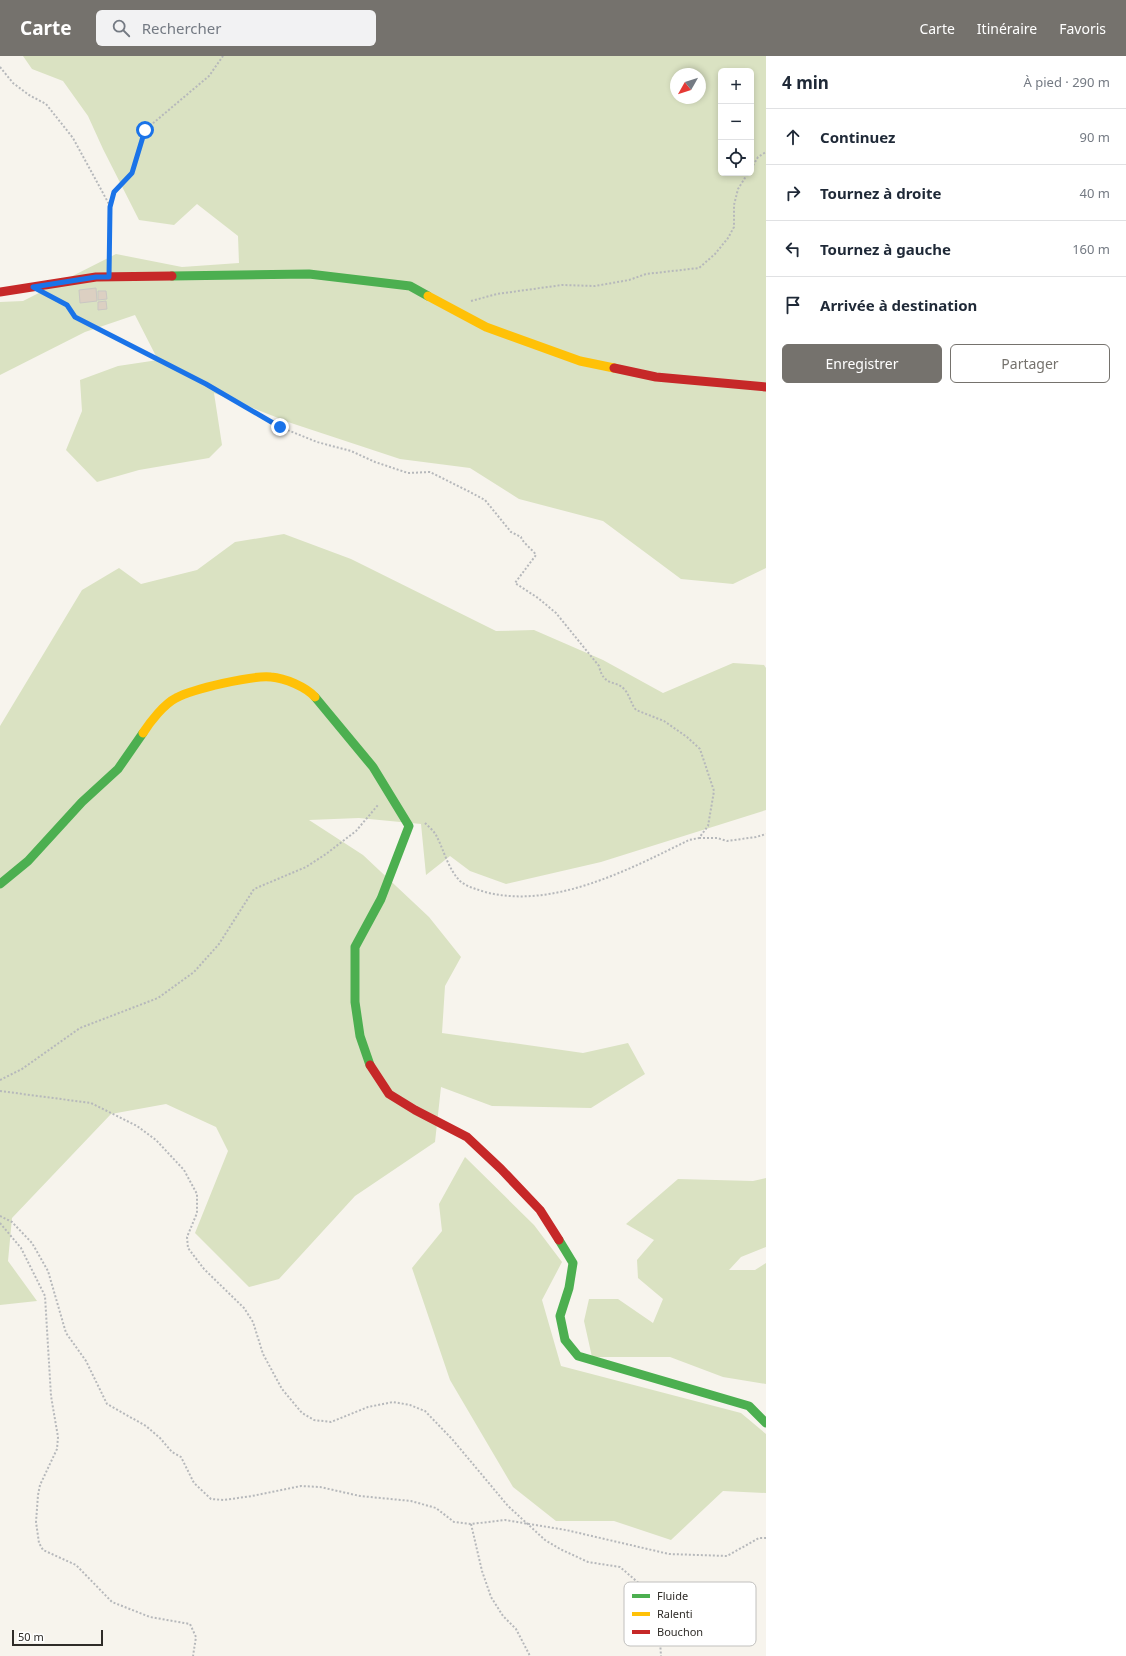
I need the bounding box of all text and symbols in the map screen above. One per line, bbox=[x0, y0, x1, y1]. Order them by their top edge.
search box bbox=[96, 10, 376, 46]
text: Carte bbox=[20, 15, 72, 41]
icon: search bbox=[110, 17, 132, 39]
text: Rechercher bbox=[142, 18, 221, 38]
text: Carte bbox=[919, 19, 955, 38]
text: Itinéraire bbox=[977, 19, 1037, 38]
text: Favoris bbox=[1059, 19, 1106, 38]
north arrow bbox=[670, 68, 706, 104]
map controls bbox=[718, 68, 754, 176]
button: + bbox=[718, 68, 754, 104]
text: 4 min bbox=[782, 71, 829, 94]
text: À pied · 290 m bbox=[1024, 73, 1110, 91]
button: − bbox=[718, 104, 754, 140]
route start bbox=[136, 121, 154, 139]
icon: ahead bbox=[782, 126, 804, 148]
text: Continuez bbox=[820, 127, 895, 147]
text: 90 m bbox=[1080, 128, 1110, 146]
button: locate bbox=[718, 140, 754, 176]
icon: right bbox=[782, 182, 804, 204]
text: Tournez à droite bbox=[820, 183, 941, 203]
text: 40 m bbox=[1080, 184, 1110, 202]
icon: left bbox=[782, 238, 804, 260]
text: Tournez à gauche bbox=[820, 239, 951, 259]
text: 160 m bbox=[1072, 240, 1110, 258]
icon: arrive bbox=[782, 294, 804, 316]
text: Arrivée à destination bbox=[820, 295, 977, 315]
button: Enregistrer bbox=[782, 344, 942, 383]
button: Partager bbox=[950, 344, 1110, 383]
route end bbox=[271, 418, 289, 436]
legend bbox=[624, 1582, 756, 1646]
text: Fluide bbox=[657, 1588, 688, 1603]
text: Ralenti bbox=[657, 1606, 693, 1621]
text: Bouchon bbox=[657, 1624, 703, 1639]
scale bar bbox=[12, 1628, 103, 1647]
text: 50 m bbox=[18, 1629, 44, 1644]

